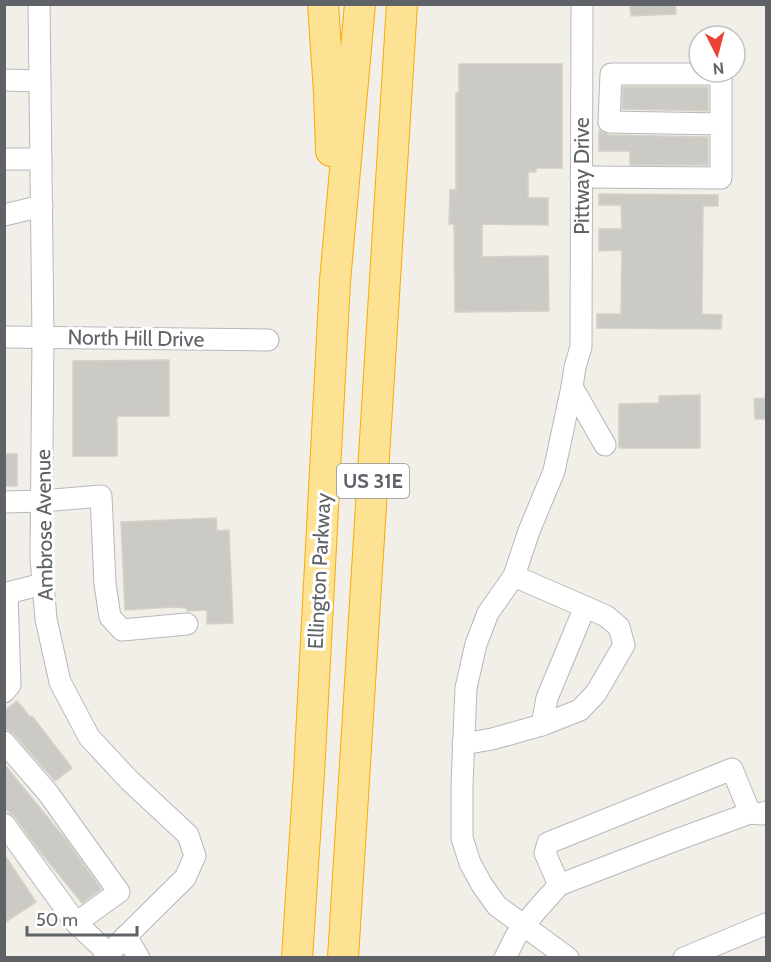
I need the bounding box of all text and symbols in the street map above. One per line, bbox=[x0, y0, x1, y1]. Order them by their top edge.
north arrow bbox=[687, 24, 747, 84]
text: N bbox=[712, 58, 725, 78]
street label: Pittway Drive bbox=[569, 117, 594, 235]
street label: North Hill Drive bbox=[67, 324, 205, 352]
street label: Ambrose Avenue bbox=[30, 449, 58, 601]
road number: US 31E bbox=[337, 464, 409, 498]
street label: Ellington Parkway bbox=[302, 492, 336, 650]
scale bar bbox=[27, 899, 136, 937]
text: 50 m bbox=[36, 909, 78, 931]

